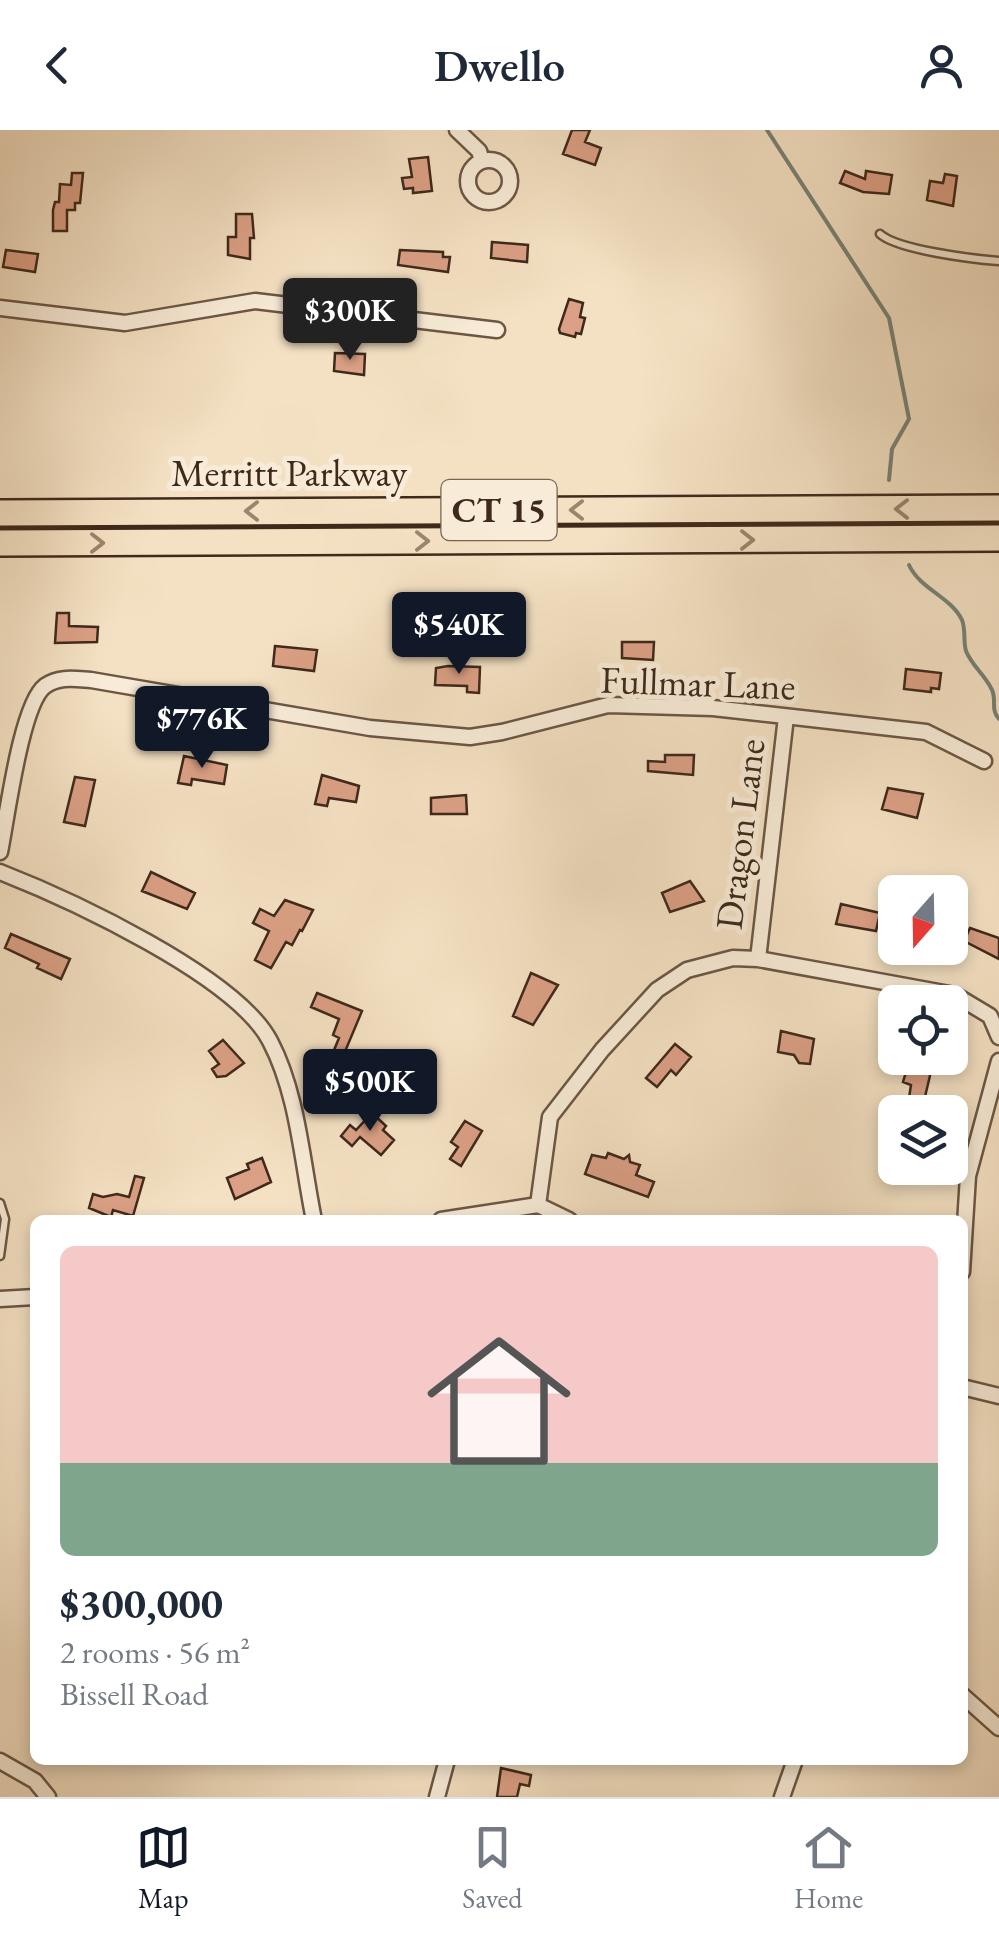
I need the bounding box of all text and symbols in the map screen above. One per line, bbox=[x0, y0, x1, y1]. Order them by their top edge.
text: Dwello bbox=[434, 36, 565, 94]
icon: back bbox=[30, 38, 85, 93]
icon: person bbox=[914, 38, 969, 93]
pin: $300K bbox=[280, 278, 420, 363]
text: $300K bbox=[305, 289, 395, 331]
street label: Merritt Parkway bbox=[171, 448, 407, 497]
road number: CT 15 bbox=[442, 480, 556, 540]
one-way arrow bbox=[893, 498, 908, 520]
one-way arrow bbox=[568, 499, 584, 521]
one-way arrow bbox=[243, 500, 258, 522]
one-way arrow bbox=[740, 529, 756, 551]
one-way arrow bbox=[416, 530, 431, 552]
one-way arrow bbox=[90, 532, 106, 554]
pin: $540K bbox=[389, 592, 529, 677]
text: $540K bbox=[414, 603, 504, 645]
street label: Fullmar Lane bbox=[600, 655, 796, 710]
pin: $776K bbox=[132, 686, 272, 771]
text: $776K bbox=[157, 697, 247, 739]
street label: Dragon Lane bbox=[704, 736, 776, 932]
north arrow bbox=[878, 875, 968, 965]
map controls bbox=[878, 875, 968, 1185]
button: locate bbox=[878, 985, 968, 1075]
pin: $500K bbox=[300, 1049, 440, 1134]
text: $500K bbox=[325, 1060, 415, 1102]
button: layers bbox=[878, 1095, 968, 1185]
icon: home bbox=[409, 1311, 589, 1491]
text: $300,000 bbox=[60, 1576, 223, 1631]
text: 2 rooms · 56 m² bbox=[60, 1631, 250, 1673]
text: Bissell Road bbox=[60, 1673, 209, 1715]
tab: Map bbox=[136, 1820, 191, 1916]
tab: Saved bbox=[462, 1820, 522, 1916]
tab: Home bbox=[794, 1820, 863, 1916]

